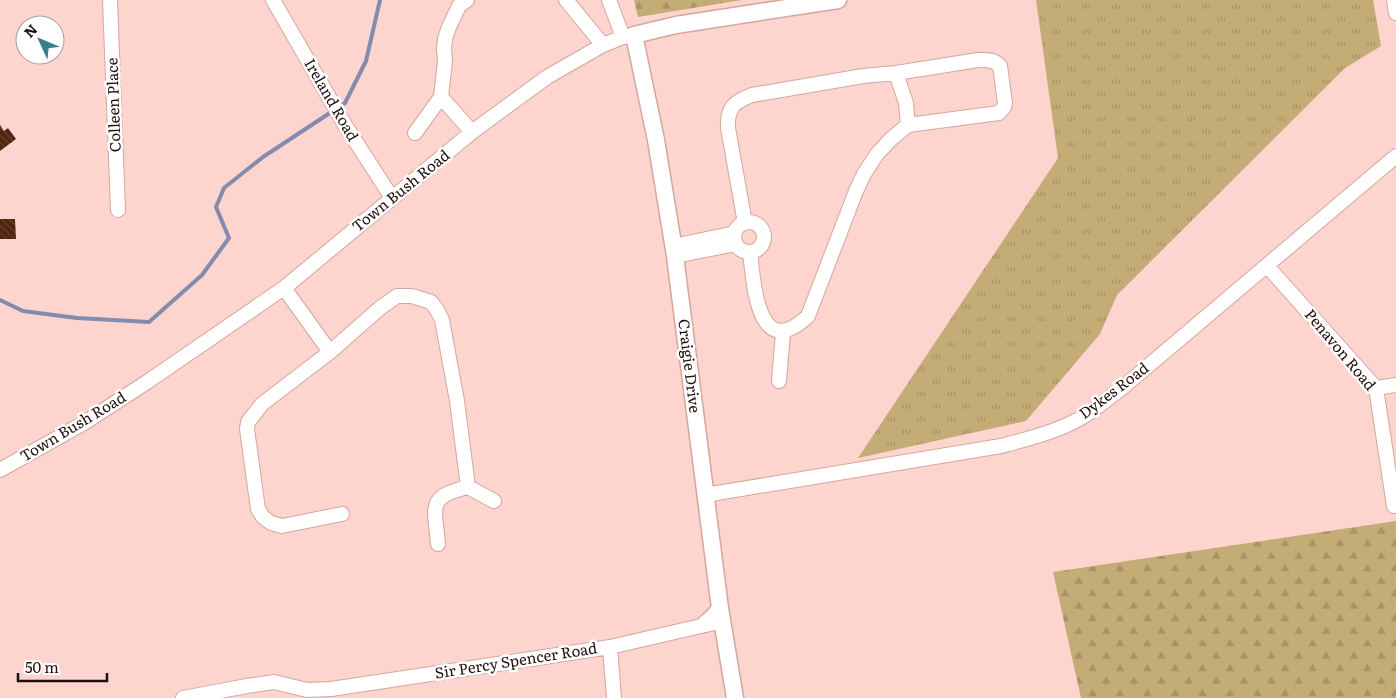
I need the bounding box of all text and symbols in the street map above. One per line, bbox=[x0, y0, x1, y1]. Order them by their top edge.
north arrow bbox=[15, 15, 65, 65]
text: N bbox=[19, 19, 41, 41]
street label: Ireland Road bbox=[299, 54, 365, 145]
street label: Colleen Place bbox=[99, 57, 126, 153]
street label: Town Bush Road bbox=[346, 143, 454, 237]
street label: Penavon Road bbox=[1300, 303, 1382, 395]
street label: Craigie Drive bbox=[673, 318, 708, 414]
street label: Dykes Road bbox=[1073, 356, 1153, 424]
street label: Town Bush Road bbox=[15, 385, 130, 466]
street label: Sir Percy Spencer Road bbox=[433, 635, 599, 684]
scale bar bbox=[18, 650, 106, 682]
text: 50 m bbox=[25, 655, 59, 678]

